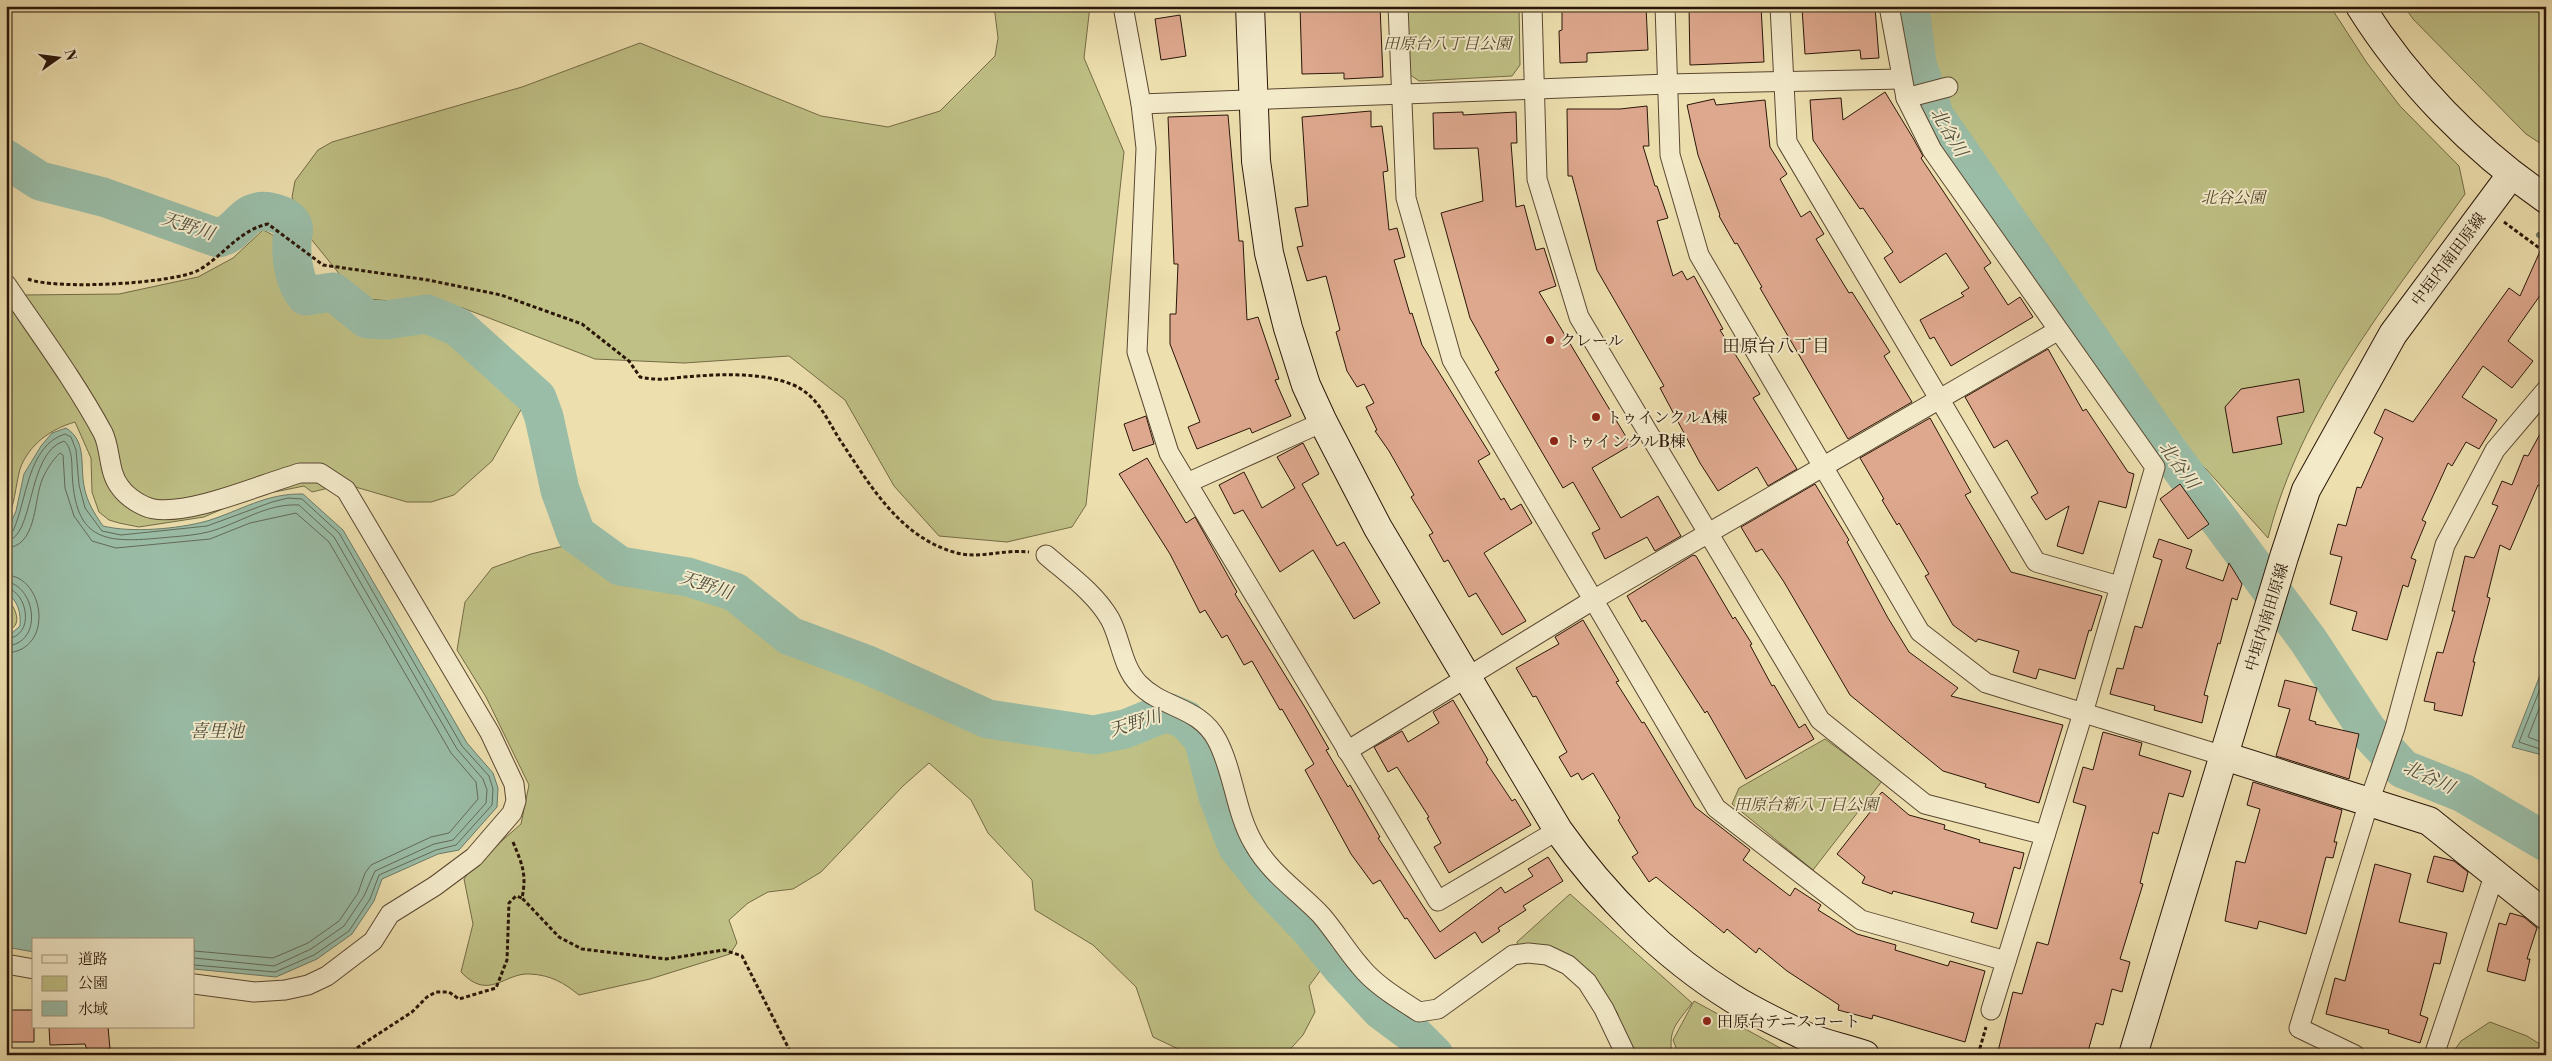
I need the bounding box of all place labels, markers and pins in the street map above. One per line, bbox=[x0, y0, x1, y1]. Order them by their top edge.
place label: クレール bbox=[1560, 331, 1624, 351]
marker: クレール bbox=[1544, 334, 1556, 346]
place label: トゥインクルA棟 bbox=[1606, 408, 1728, 428]
marker: トゥインクルA棟 bbox=[1590, 411, 1602, 423]
place label: トゥインクルB棟 bbox=[1564, 432, 1686, 452]
marker: トゥインクルB棟 bbox=[1548, 435, 1560, 447]
place label: 田原台テニスコート bbox=[1717, 1012, 1860, 1032]
marker: 田原台テニスコート bbox=[1701, 1015, 1713, 1027]

